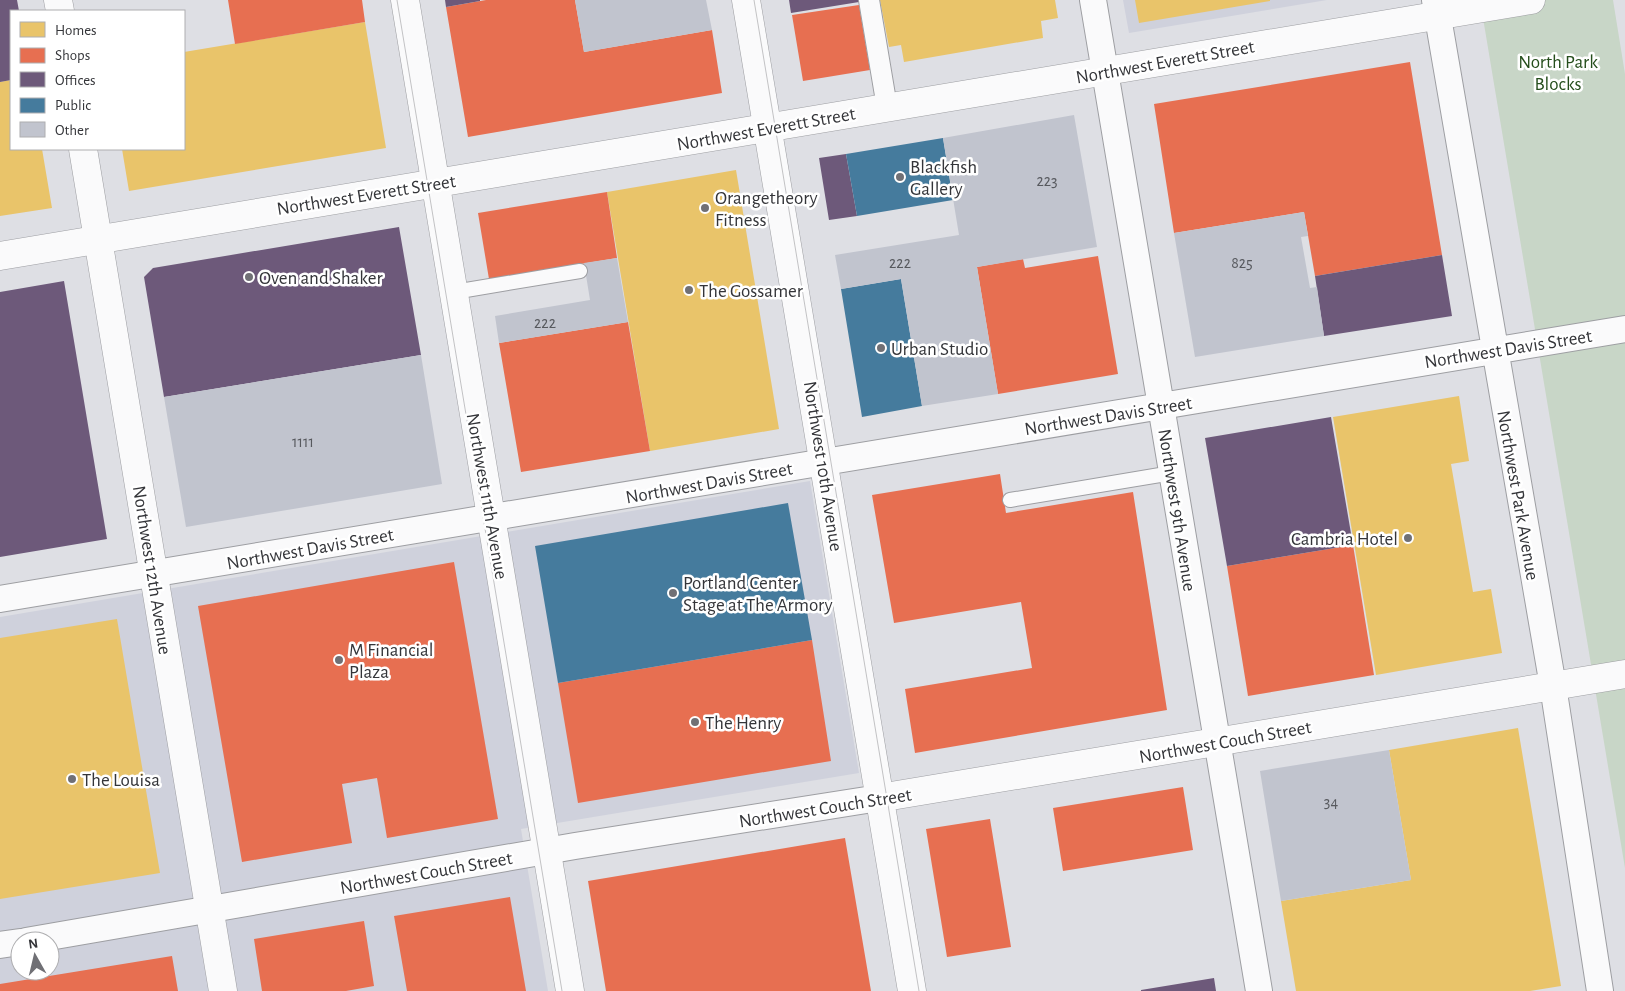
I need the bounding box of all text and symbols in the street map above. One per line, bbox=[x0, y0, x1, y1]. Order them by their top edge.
legend bbox=[10, 10, 185, 150]
text: Homes bbox=[55, 23, 97, 38]
street label: Northwest Everett Street bbox=[1075, 37, 1256, 88]
text: Shops bbox=[55, 48, 90, 63]
park label: North Park Blocks bbox=[1518, 53, 1598, 94]
text: Offices bbox=[55, 73, 96, 88]
text: Public bbox=[55, 98, 91, 113]
street label: Northwest Everett Street bbox=[676, 104, 857, 155]
text: Other bbox=[55, 123, 89, 138]
place label: Blackfish Gallery bbox=[910, 158, 977, 199]
marker: Blackfish Gallery bbox=[894, 171, 906, 183]
street label: Northwest Everett Street bbox=[275, 172, 457, 219]
house number: 223 bbox=[1036, 173, 1058, 189]
place label: Orangetheory Fitness bbox=[715, 189, 818, 230]
marker: Orangetheory Fitness bbox=[699, 202, 711, 214]
house number: 222 bbox=[889, 255, 911, 271]
house number: 825 bbox=[1231, 255, 1253, 271]
place label: Oven and Shaker bbox=[259, 269, 383, 288]
marker: Oven and Shaker bbox=[243, 271, 255, 283]
place label: The Gossamer bbox=[699, 282, 803, 301]
marker: The Gossamer bbox=[683, 284, 695, 296]
house number: 222 bbox=[534, 315, 556, 331]
street label: Northwest Davis Street bbox=[1423, 327, 1593, 372]
place label: Urban Studio bbox=[891, 340, 988, 359]
marker: Urban Studio bbox=[875, 342, 887, 354]
street label: Northwest 10th Avenue bbox=[800, 380, 845, 553]
street label: Northwest Davis Street bbox=[1023, 394, 1193, 439]
street label: Northwest Park Avenue bbox=[1493, 409, 1542, 582]
street label: Northwest 11th Avenue bbox=[463, 412, 511, 581]
street label: Northwest 9th Avenue bbox=[1154, 428, 1199, 593]
house number: 1111 bbox=[292, 434, 314, 450]
street label: Northwest Davis Street bbox=[624, 459, 794, 508]
street label: Northwest 12th Avenue bbox=[129, 484, 174, 656]
street label: Northwest Davis Street bbox=[225, 525, 395, 574]
place label: Cambria Hotel bbox=[1291, 530, 1398, 549]
marker: Cambria Hotel bbox=[1402, 532, 1414, 544]
place label: Portland Center Stage at The Armory bbox=[683, 574, 833, 615]
marker: Portland Center Stage at The Armory bbox=[667, 587, 679, 599]
place label: M Financial Plaza bbox=[349, 641, 434, 682]
marker: M Financial Plaza bbox=[333, 654, 345, 666]
place label: The Henry bbox=[705, 714, 781, 733]
marker: The Henry bbox=[689, 716, 701, 728]
street label: Northwest Couch Street bbox=[1138, 718, 1313, 767]
place label: The Louisa bbox=[82, 771, 160, 790]
marker: The Louisa bbox=[66, 773, 78, 785]
street label: Northwest Couch Street bbox=[738, 785, 913, 832]
house number: 34 bbox=[1324, 794, 1338, 810]
street label: Northwest Couch Street bbox=[339, 849, 514, 898]
north arrow bbox=[10, 931, 60, 981]
text: N bbox=[28, 937, 39, 952]

